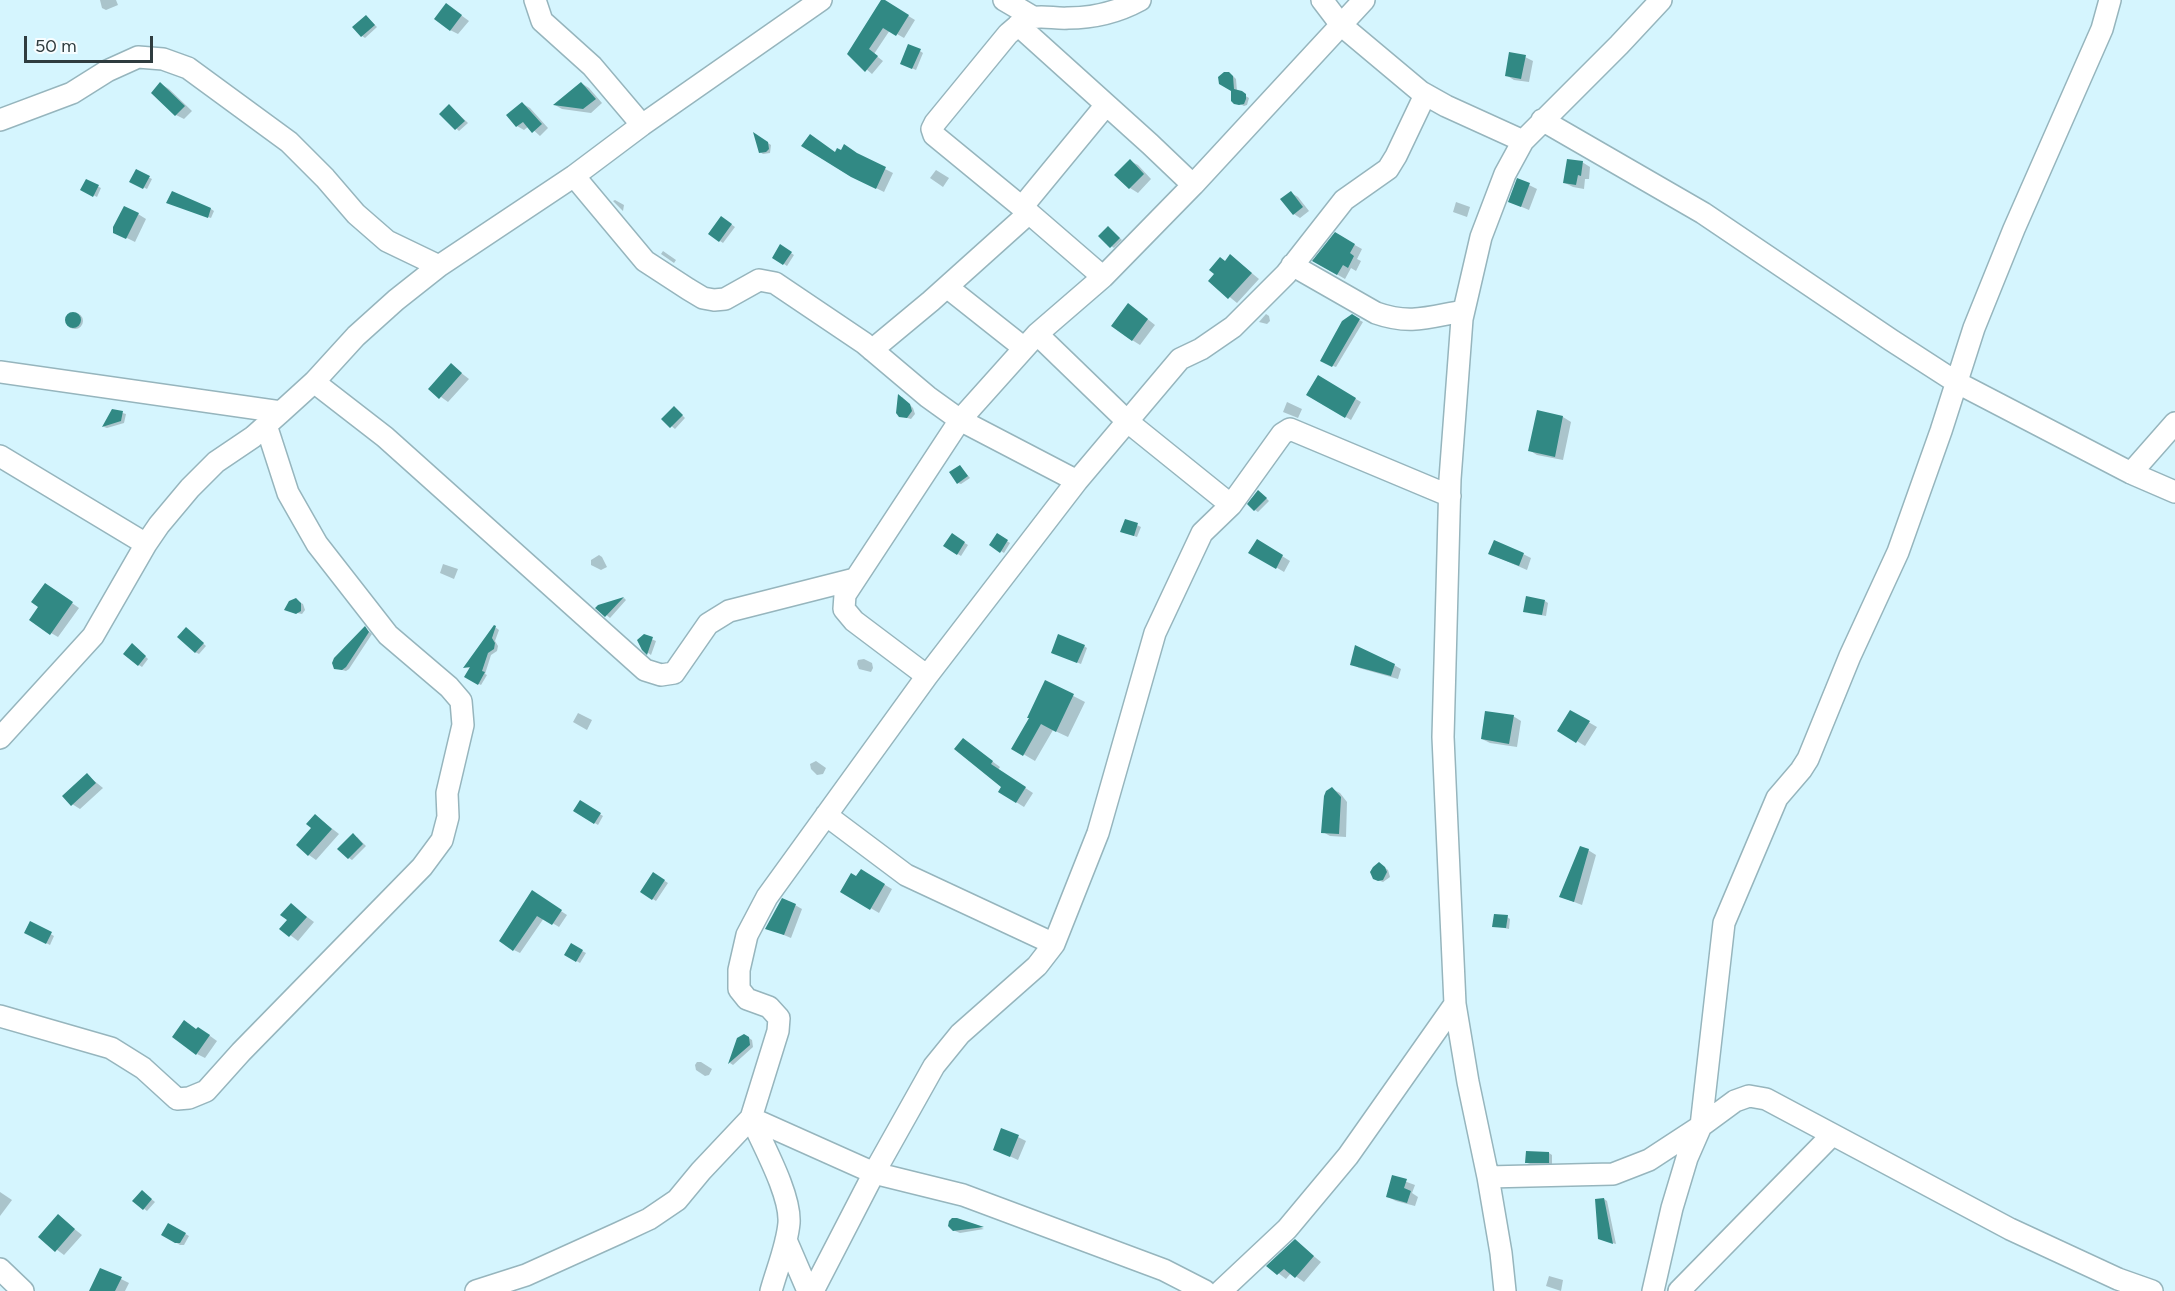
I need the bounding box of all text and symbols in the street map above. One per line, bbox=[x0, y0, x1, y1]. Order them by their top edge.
scale bar bbox=[27, 24, 156, 62]
text: 50 m bbox=[35, 35, 77, 57]

